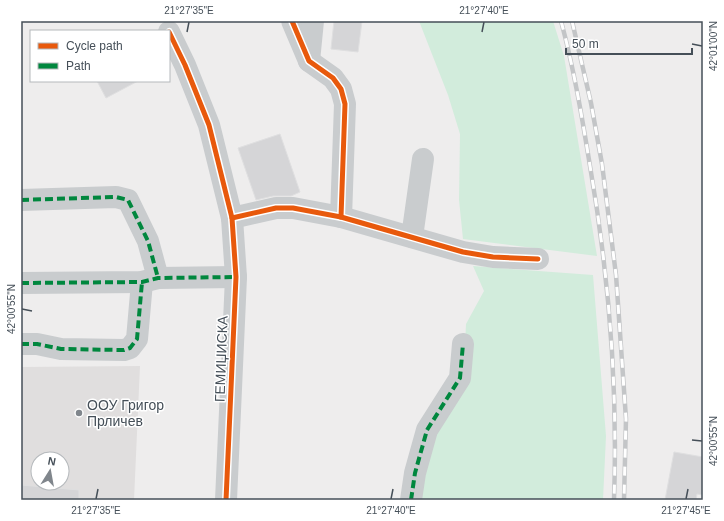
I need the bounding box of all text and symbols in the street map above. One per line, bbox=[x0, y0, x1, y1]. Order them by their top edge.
text: 21°27'35"E bbox=[164, 5, 214, 16]
text: 21°27'40"E bbox=[459, 5, 509, 16]
text: 42°01'00"N bbox=[708, 21, 719, 71]
legend bbox=[30, 30, 170, 82]
scale bar bbox=[566, 30, 692, 56]
text: 50 m bbox=[572, 37, 599, 51]
text: Cycle path bbox=[66, 39, 123, 53]
text: Path bbox=[66, 59, 91, 73]
text: 42°00'55"N bbox=[6, 284, 17, 334]
street label: ГЕМИЏИСКА bbox=[211, 315, 231, 402]
place label: ООУ Григор Прличев bbox=[87, 397, 164, 429]
marker: ООУ Григор Прличев bbox=[74, 408, 84, 418]
text: 42°00'55"N bbox=[708, 416, 719, 466]
north arrow bbox=[30, 451, 70, 491]
text: N bbox=[47, 455, 57, 468]
text: 21°27'35"E bbox=[71, 505, 121, 516]
text: 21°27'40"E bbox=[366, 505, 416, 516]
text: 21°27'45"E bbox=[661, 505, 711, 516]

